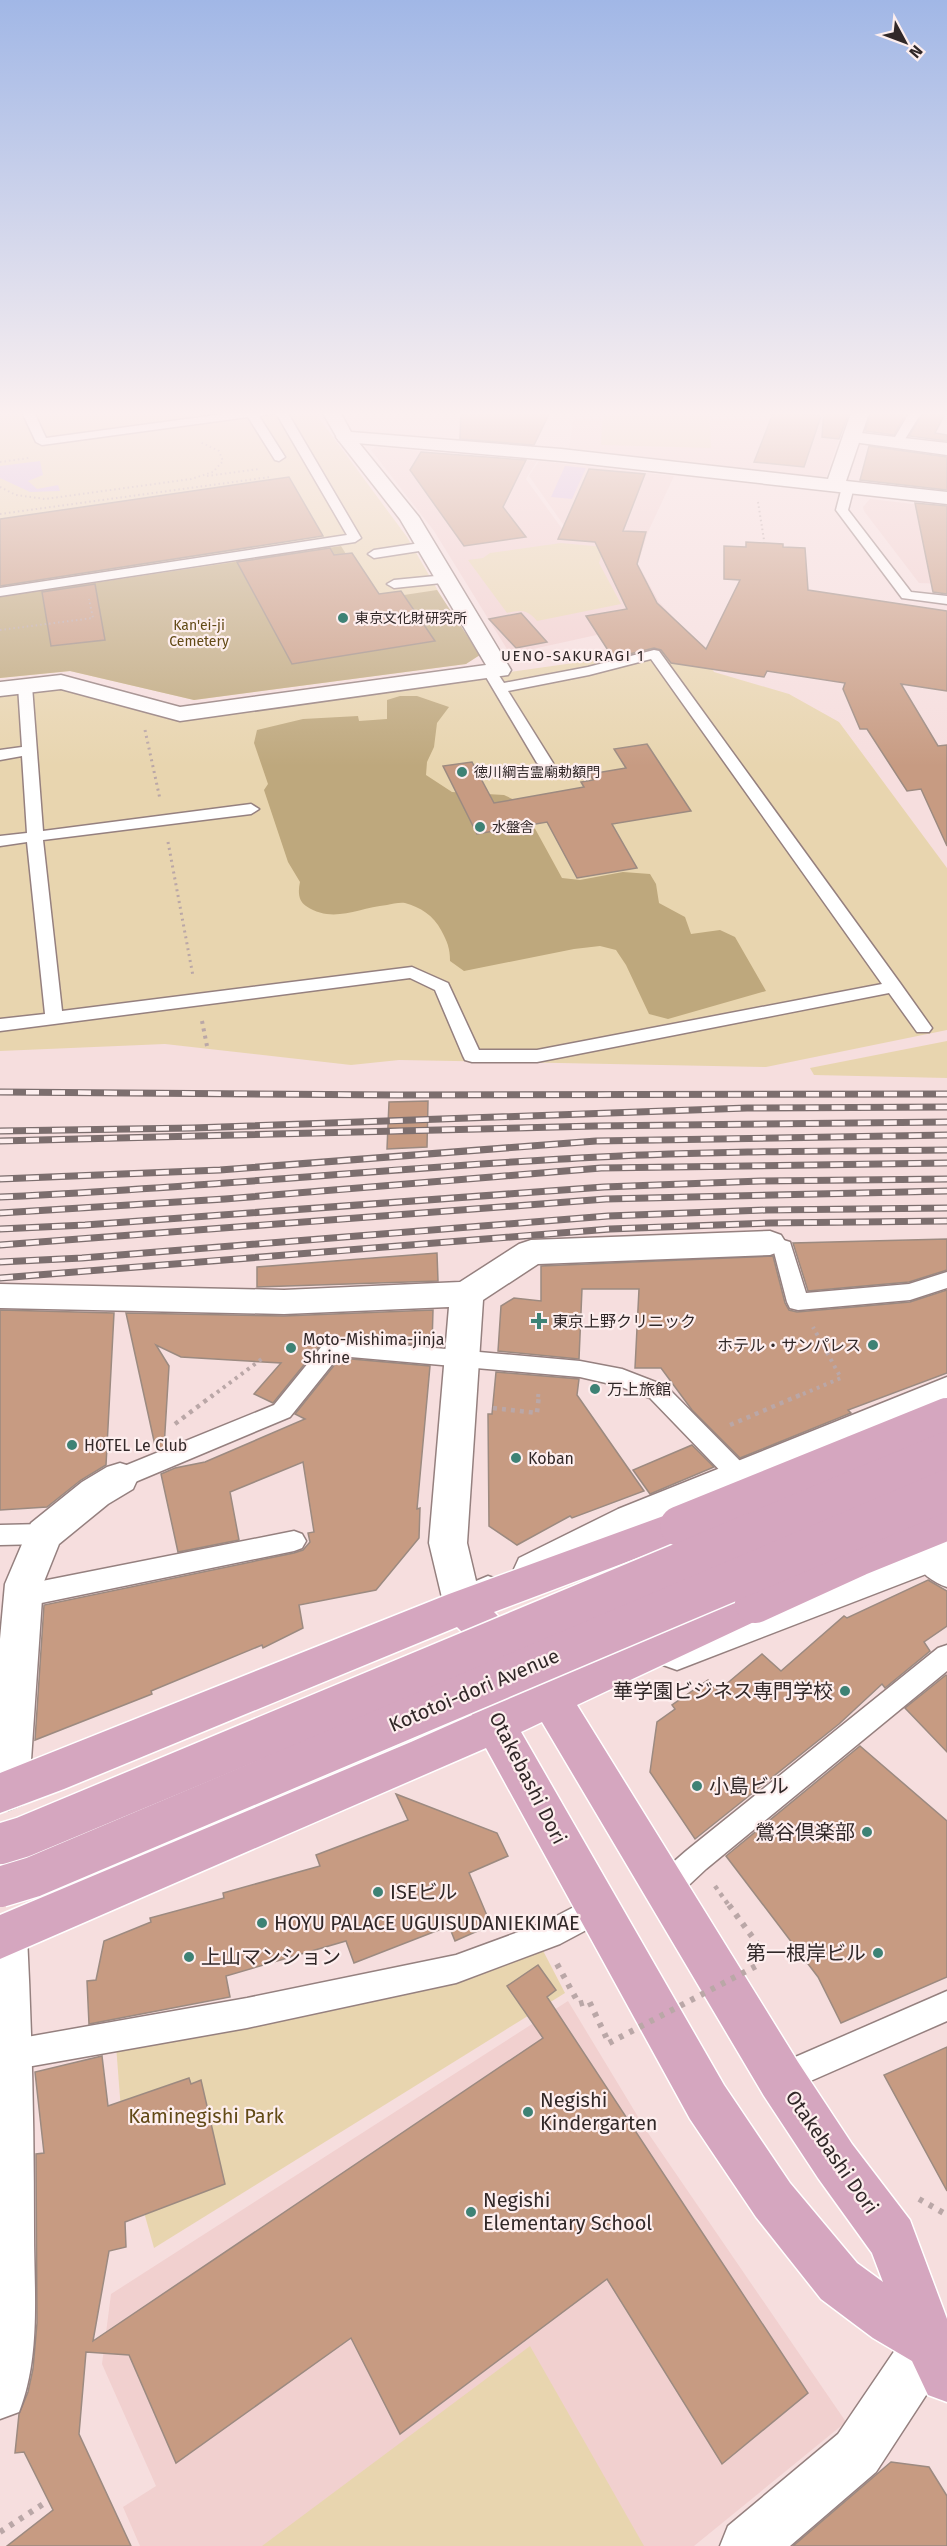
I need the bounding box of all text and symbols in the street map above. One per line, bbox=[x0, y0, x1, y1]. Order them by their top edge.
north arrow bbox=[875, 12, 935, 72]
text: N bbox=[905, 41, 927, 62]
place label: 東京文化財研究所 bbox=[355, 610, 467, 627]
marker: 東京文化財研究所 bbox=[336, 611, 350, 625]
park label: Kan'ei-ji Cemetery bbox=[169, 617, 229, 650]
district label: UENO-SAKURAGI 1 bbox=[501, 647, 645, 665]
place label: 徳川綱吉霊廟勅額門 bbox=[474, 764, 600, 781]
marker: 徳川綱吉霊廟勅額門 bbox=[455, 765, 469, 779]
place label: 水盤舎 bbox=[492, 819, 534, 836]
marker: 水盤舎 bbox=[473, 820, 487, 834]
marker: 東京上野クリニック bbox=[530, 1312, 548, 1330]
place label: 東京上野クリニック bbox=[552, 1312, 696, 1331]
place label: Moto-Mishima-jinja Shrine bbox=[303, 1330, 445, 1367]
place label: ホテル・サンパレス bbox=[717, 1336, 861, 1355]
marker: ホテル・サンパレス bbox=[866, 1338, 880, 1352]
marker: Moto-Mishima-jinja Shrine bbox=[284, 1341, 298, 1355]
place label: 万上旅館 bbox=[607, 1380, 671, 1399]
marker: 万上旅館 bbox=[588, 1382, 602, 1396]
place label: HOTEL Le Club bbox=[84, 1436, 187, 1455]
marker: HOTEL Le Club bbox=[65, 1438, 79, 1452]
place label: Koban bbox=[528, 1449, 574, 1468]
marker: Koban bbox=[509, 1451, 523, 1465]
street label: Kototoi-dori Avenue bbox=[385, 1643, 563, 1737]
place label: 華学園ビジネス専門学校 bbox=[613, 1679, 833, 1703]
marker: 華学園ビジネス専門学校 bbox=[838, 1684, 852, 1698]
street label: Otakebashi Dori bbox=[484, 1708, 572, 1848]
place label: 小島ビル bbox=[709, 1774, 789, 1798]
marker: 小島ビル bbox=[690, 1779, 704, 1793]
place label: 鶯谷倶楽部 bbox=[755, 1820, 855, 1844]
marker: 鶯谷倶楽部 bbox=[860, 1825, 874, 1839]
place label: ISEビル bbox=[390, 1880, 458, 1904]
marker: ISEビル bbox=[371, 1885, 385, 1899]
place label: HOYU PALACE UGUISUDANIEKIMAE bbox=[274, 1911, 580, 1935]
marker: HOYU PALACE UGUISUDANIEKIMAE bbox=[255, 1916, 269, 1930]
place label: 第一根岸ビル bbox=[746, 1941, 866, 1965]
place label: 上山マンション bbox=[201, 1945, 341, 1969]
marker: 第一根岸ビル bbox=[871, 1946, 885, 1960]
marker: 上山マンション bbox=[182, 1950, 196, 1964]
street label: Otakebashi Dori bbox=[781, 2086, 883, 2218]
place label: Negishi Kindergarten bbox=[540, 2088, 658, 2135]
park label: Kaminegishi Park bbox=[128, 2104, 284, 2128]
marker: Negishi Kindergarten bbox=[521, 2105, 535, 2119]
place label: Negishi Elementary School bbox=[483, 2188, 652, 2235]
marker: Negishi Elementary School bbox=[464, 2205, 478, 2219]

